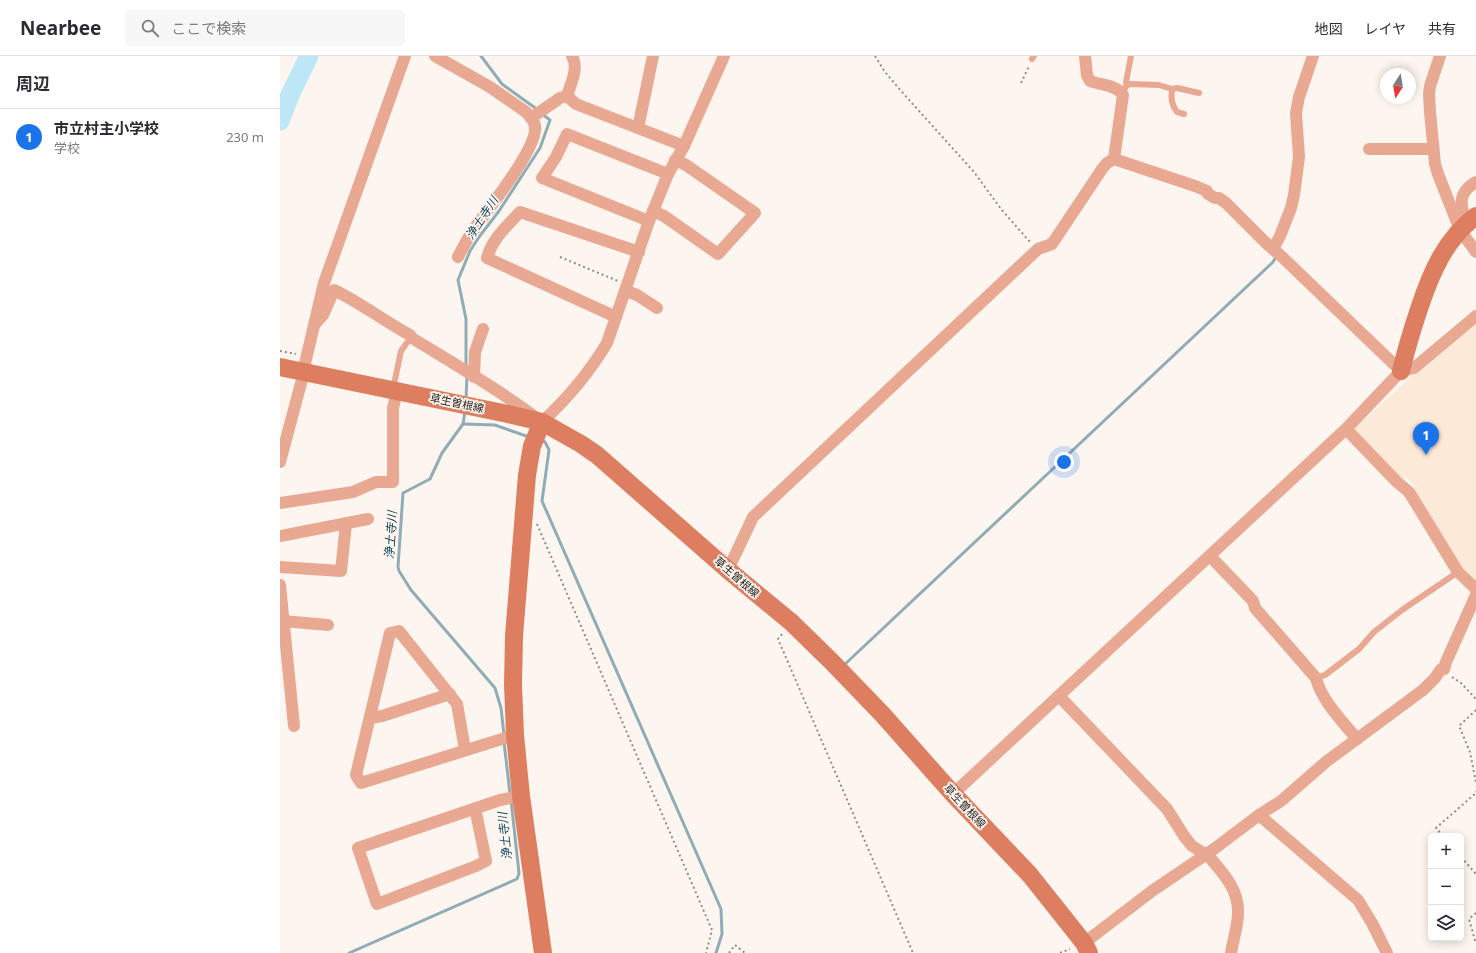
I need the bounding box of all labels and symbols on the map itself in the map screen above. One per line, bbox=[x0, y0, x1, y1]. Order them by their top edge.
north arrow bbox=[1380, 68, 1416, 104]
water label: 浄土寺川 bbox=[461, 191, 503, 242]
street label: 草生曽根線 bbox=[429, 389, 486, 416]
pin: 1 bbox=[1413, 422, 1439, 455]
your location bbox=[1054, 452, 1074, 472]
water label: 浄土寺川 bbox=[380, 508, 401, 560]
street label: 草生曽根線 bbox=[712, 553, 763, 600]
street label: 草生曽根線 bbox=[941, 780, 990, 831]
water label: 浄土寺川 bbox=[493, 809, 515, 861]

